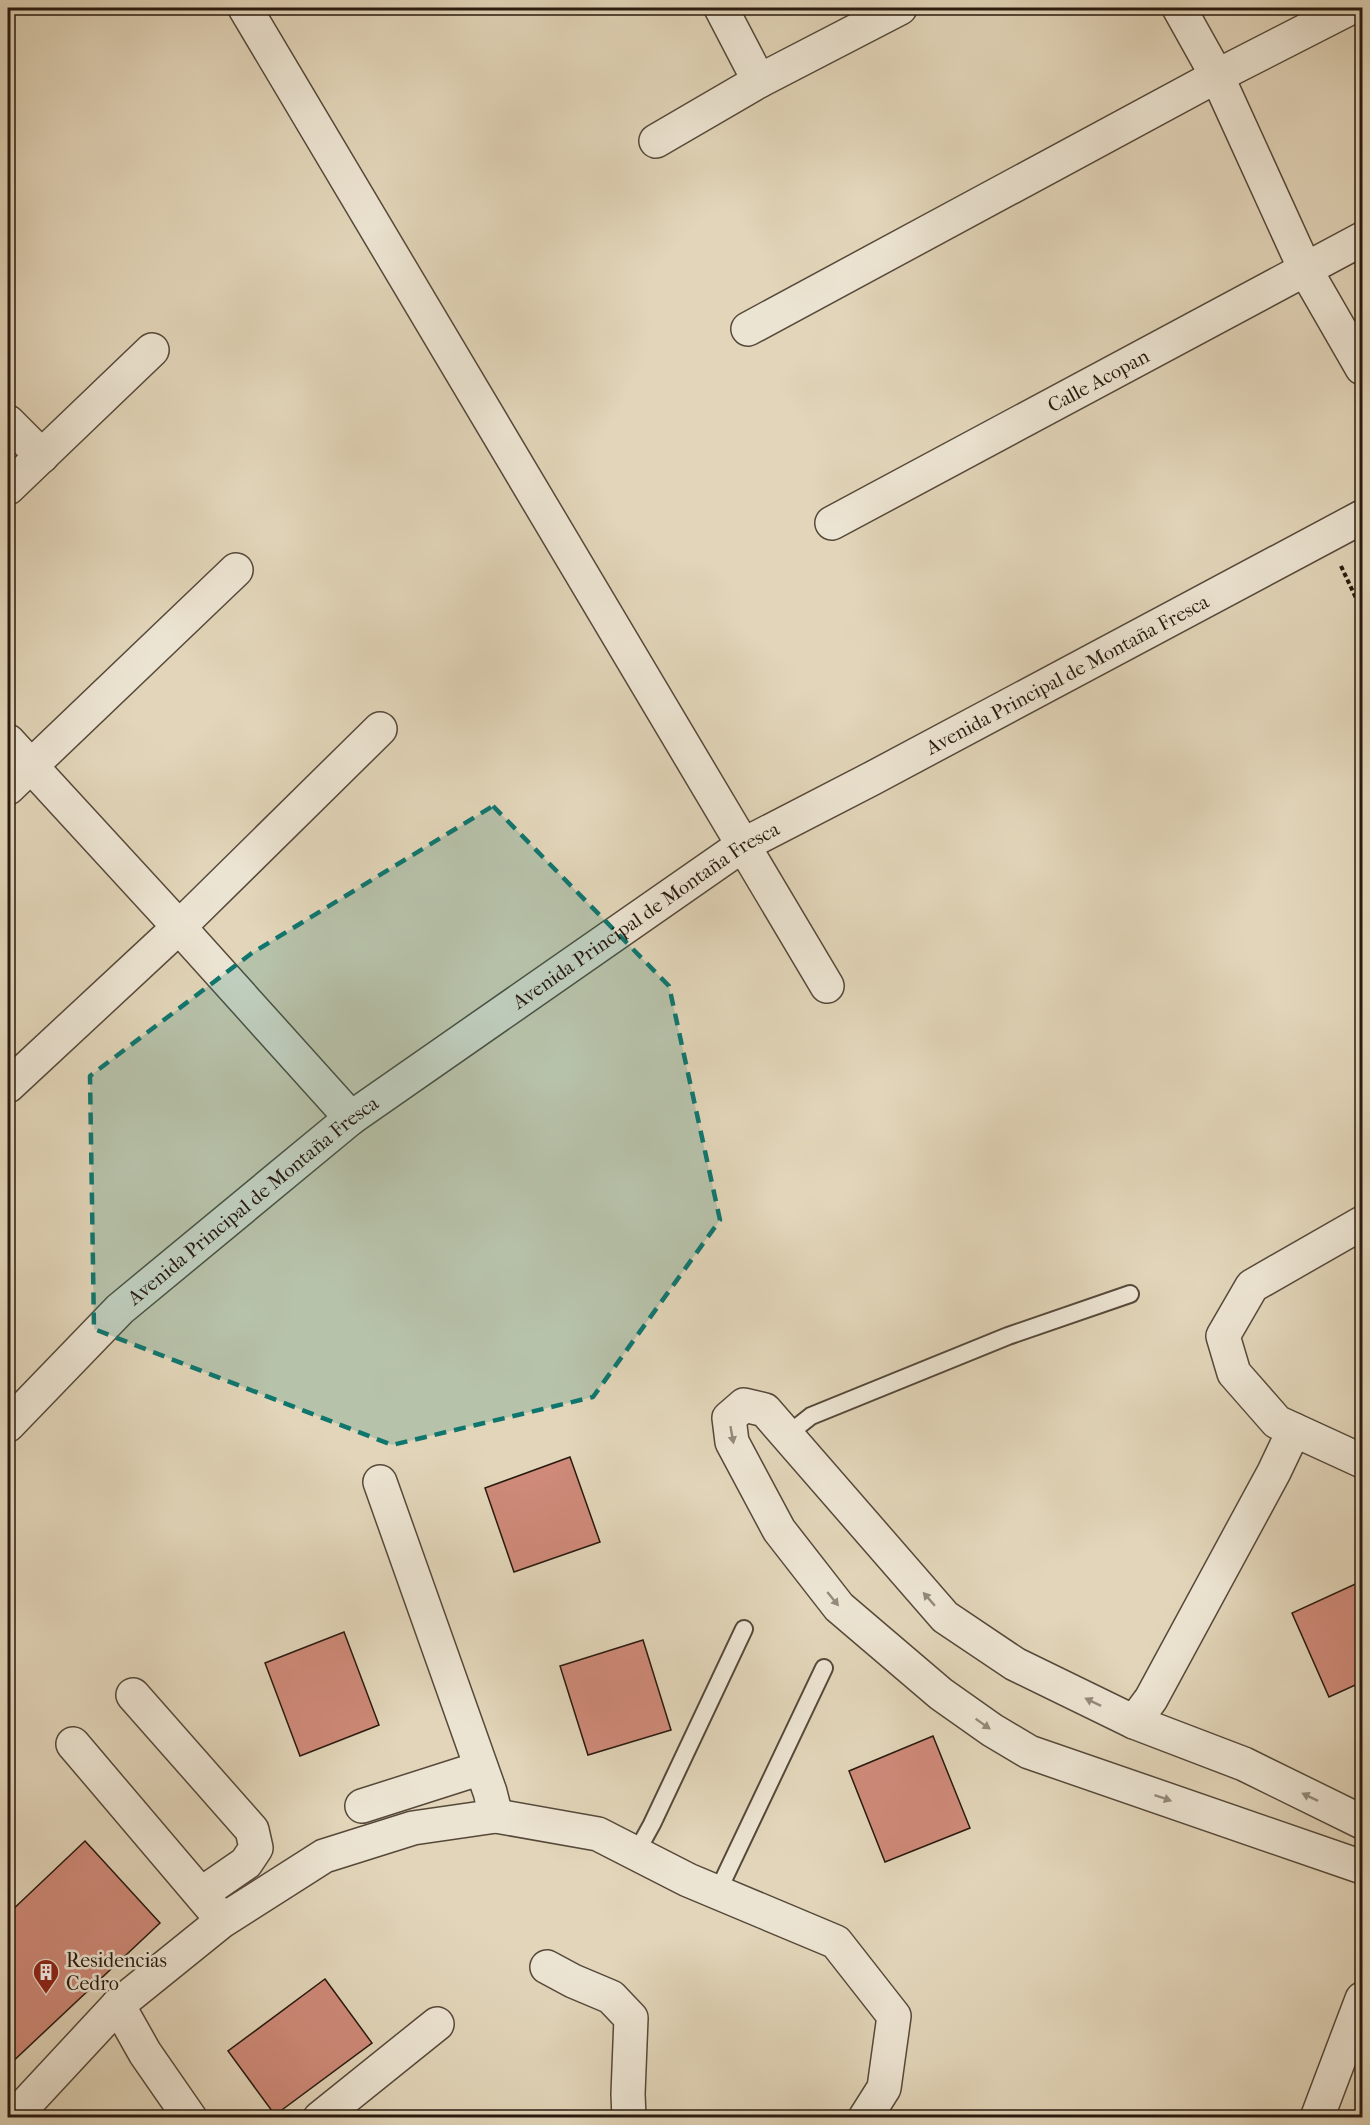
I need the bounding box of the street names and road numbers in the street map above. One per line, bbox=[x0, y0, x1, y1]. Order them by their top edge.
street label: Calle Acopan bbox=[1044, 344, 1153, 417]
street label: Avenida Principal de Montaña Fresca bbox=[921, 589, 1213, 760]
street label: Avenida Principal de Montaña Fresca bbox=[507, 817, 784, 1014]
street label: Avenida Principal de Montaña Fresca bbox=[122, 1091, 383, 1310]

